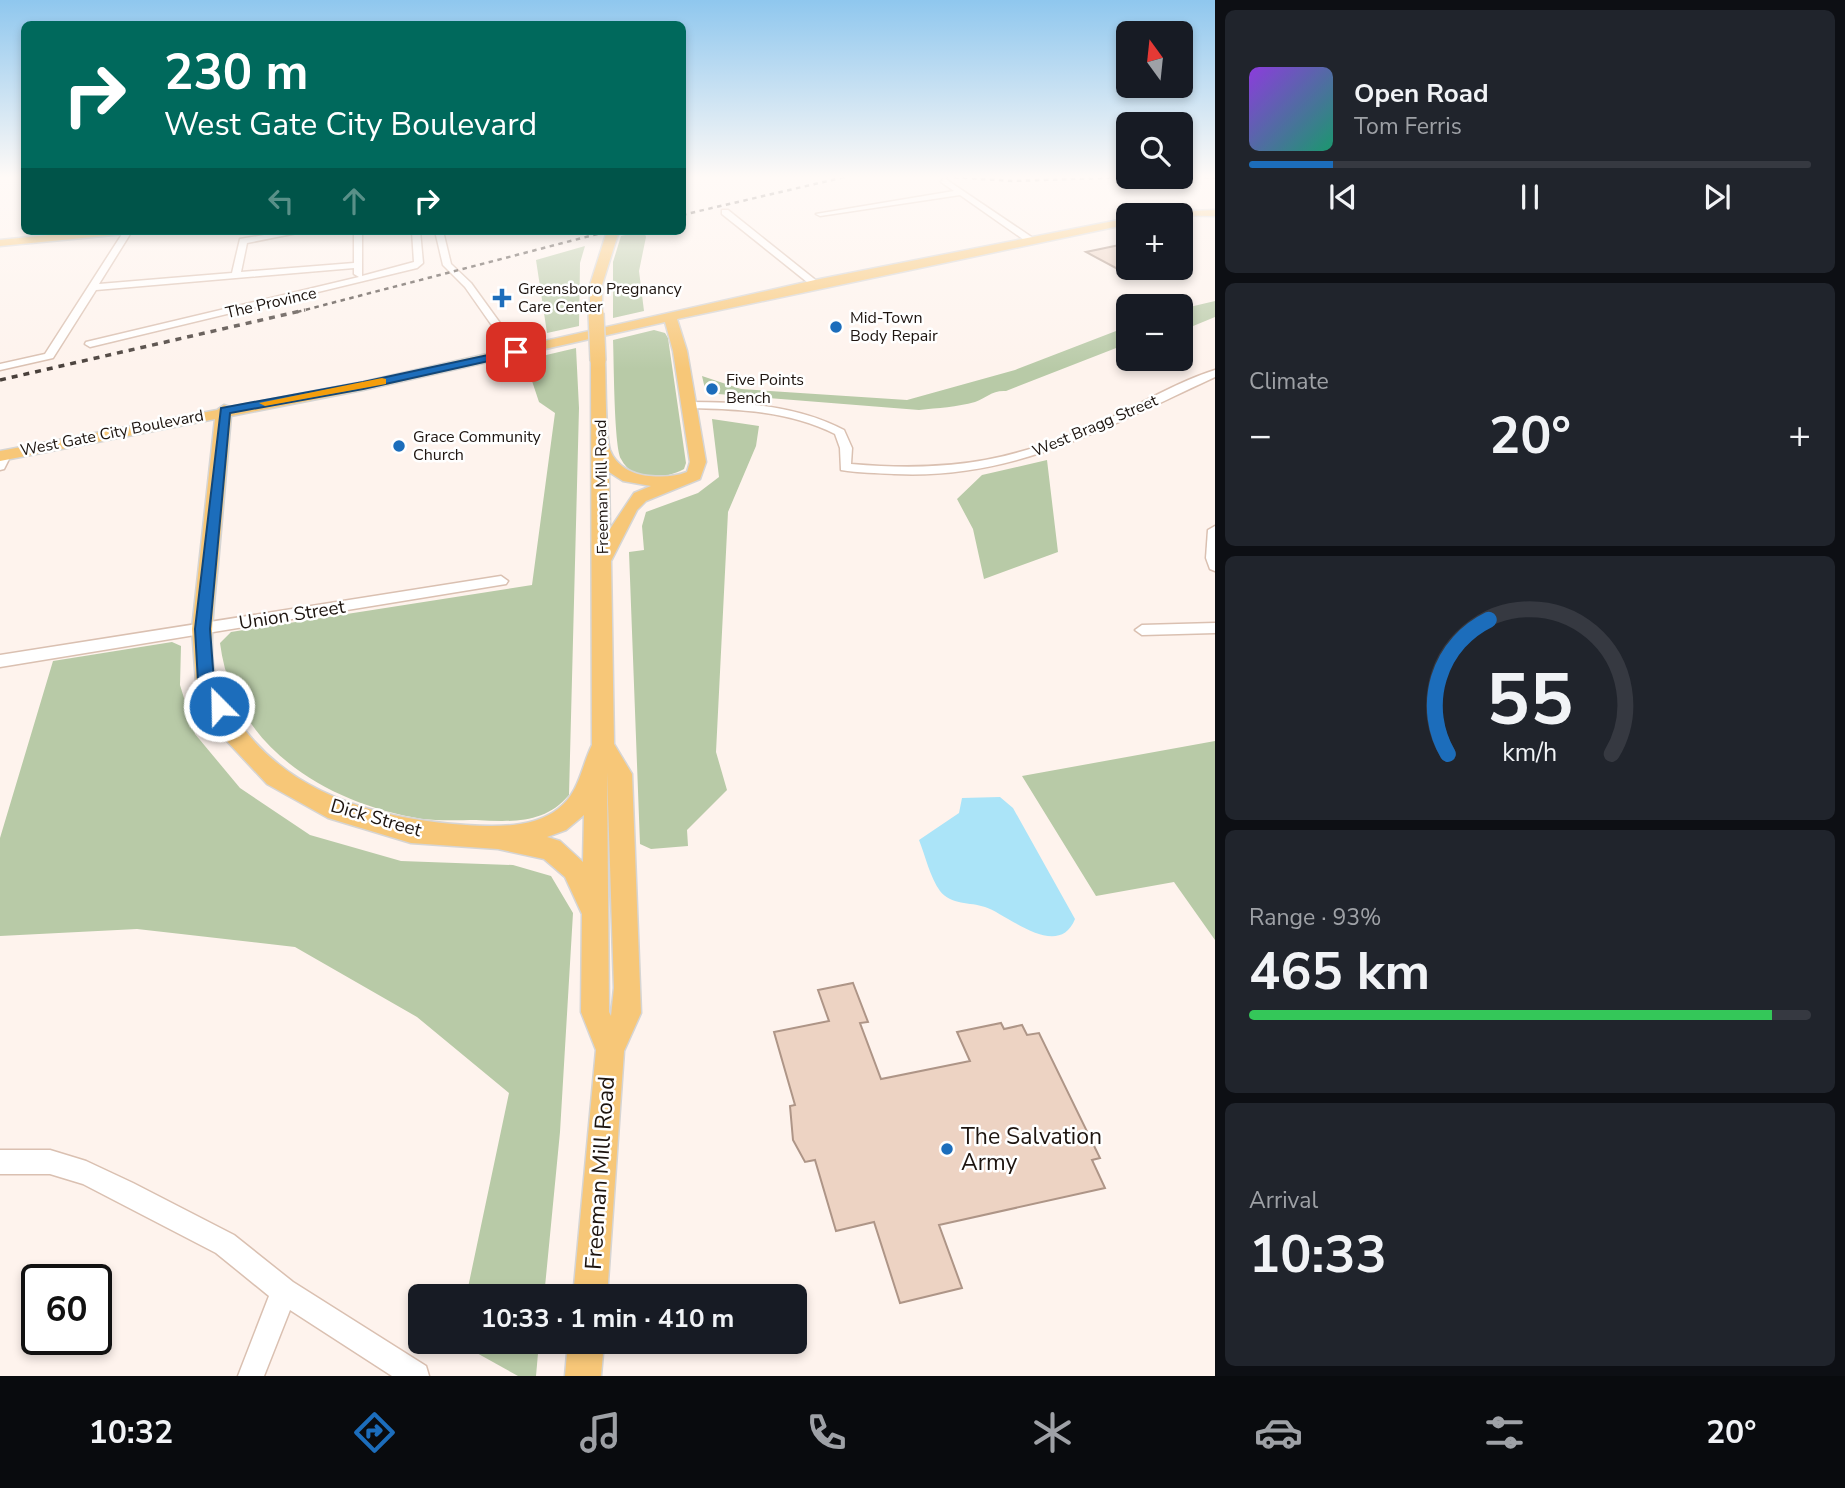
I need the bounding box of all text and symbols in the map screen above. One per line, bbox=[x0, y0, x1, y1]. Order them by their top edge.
north arrow bbox=[1116, 21, 1194, 98]
map controls bbox=[1116, 21, 1193, 371]
text: 230 m bbox=[164, 39, 308, 106]
icon: right bbox=[49, 49, 140, 140]
text: Open Road bbox=[1354, 76, 1489, 111]
text: West Gate City Boulevard bbox=[164, 103, 537, 146]
text: Tom Ferris bbox=[1354, 111, 1462, 142]
button: search bbox=[1116, 112, 1193, 189]
icon: previous bbox=[1324, 178, 1362, 216]
icon: pause bbox=[1511, 178, 1549, 216]
icon: next bbox=[1698, 178, 1736, 216]
icon: left bbox=[262, 182, 300, 220]
icon: ahead bbox=[335, 182, 373, 220]
icon: right bbox=[408, 182, 446, 220]
button: + bbox=[1116, 203, 1193, 280]
place label: Greensboro Pregnancy Care Center bbox=[518, 278, 683, 318]
street label: The Province bbox=[223, 282, 319, 324]
marker: Greensboro Pregnancy Care Center bbox=[492, 288, 512, 308]
button: − bbox=[1116, 294, 1193, 371]
place label: Mid-Town Body Repair bbox=[850, 307, 938, 347]
marker: Mid-Town Body Repair bbox=[828, 319, 844, 335]
pin bbox=[486, 322, 546, 382]
icon: arrive bbox=[497, 333, 535, 371]
text: Climate bbox=[1249, 366, 1329, 397]
place label: Five Points Bench bbox=[726, 369, 804, 409]
marker: Five Points Bench bbox=[704, 381, 720, 397]
street label: West Bragg Street bbox=[1029, 390, 1161, 462]
text: 20° bbox=[1489, 400, 1571, 471]
street label: West Gate City Boulevard bbox=[18, 404, 206, 462]
text: − bbox=[1249, 410, 1272, 461]
text: + bbox=[1788, 410, 1811, 461]
street label: Freeman Mill Road bbox=[590, 419, 614, 555]
place label: Grace Community Church bbox=[413, 426, 542, 466]
marker: Grace Community Church bbox=[391, 438, 407, 454]
street label: Union Street bbox=[237, 594, 347, 636]
text: 55 bbox=[1486, 650, 1574, 750]
position arrow bbox=[182, 669, 256, 743]
text: km/h bbox=[1502, 736, 1558, 770]
street label: Dick Street bbox=[327, 793, 425, 843]
text: Range · 93% bbox=[1249, 902, 1381, 933]
text: 465 km bbox=[1249, 936, 1430, 1007]
street label: Freeman Mill Road bbox=[578, 1075, 622, 1271]
place label: The Salvation Army bbox=[961, 1121, 1102, 1178]
marker: The Salvation Army bbox=[939, 1141, 955, 1157]
text: Arrival bbox=[1249, 1185, 1318, 1216]
text: 10:33 bbox=[1249, 1219, 1387, 1290]
speed limit sign: 60 bbox=[21, 1264, 112, 1355]
text: 10:33 · 1 min · 410 m bbox=[481, 1301, 734, 1336]
icon: directions bbox=[350, 1408, 399, 1457]
icon: music bbox=[576, 1408, 625, 1457]
icon: phone bbox=[802, 1408, 851, 1457]
icon: climate bbox=[1028, 1408, 1077, 1457]
icon: car bbox=[1254, 1408, 1303, 1457]
icon: filters bbox=[1480, 1408, 1529, 1457]
text: 10:32 bbox=[88, 1411, 173, 1454]
text: 20° bbox=[1706, 1411, 1756, 1454]

